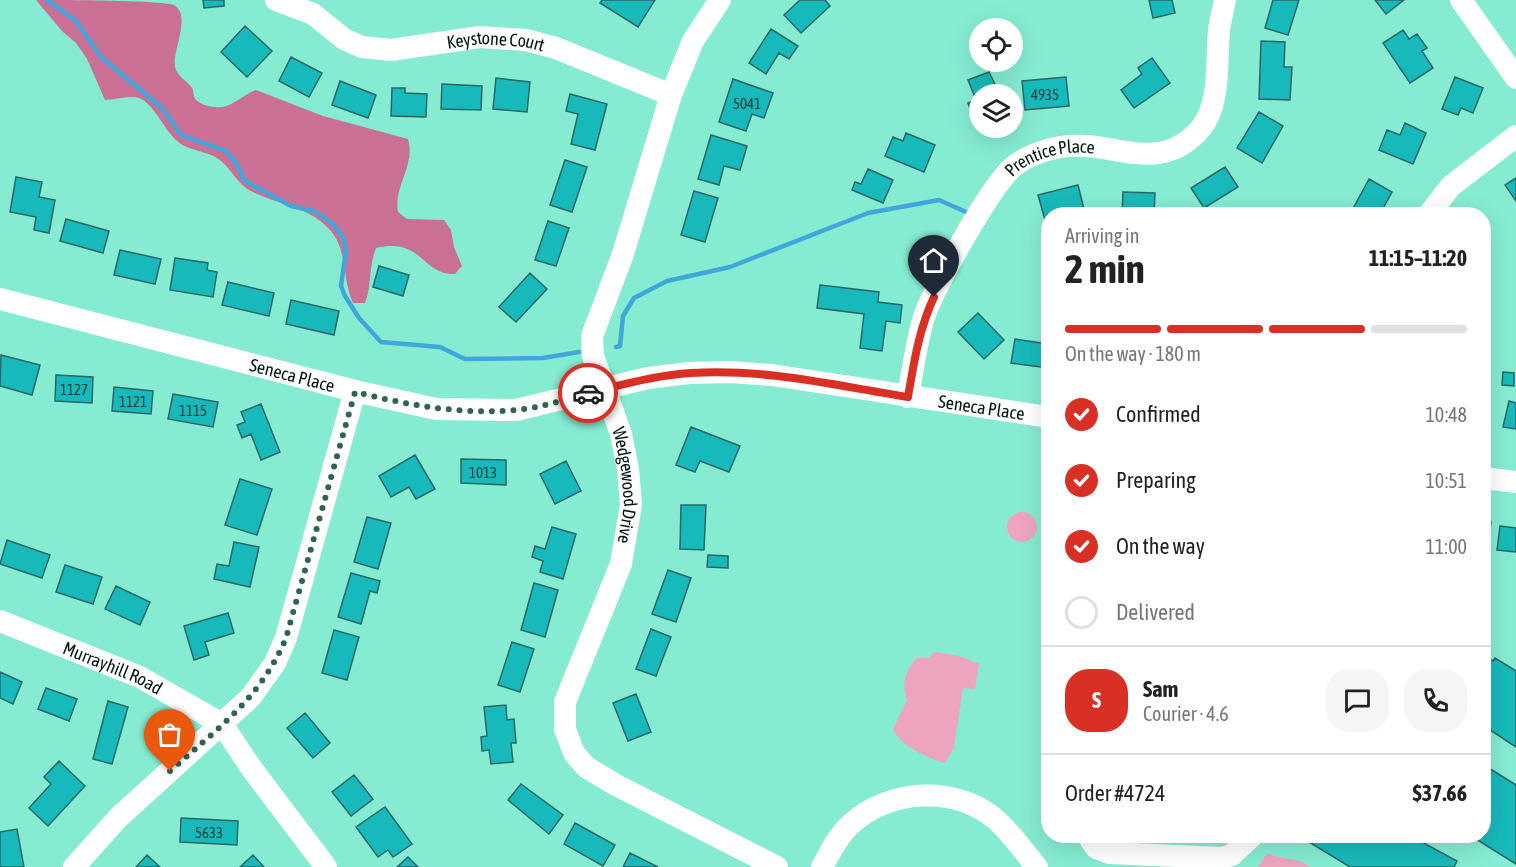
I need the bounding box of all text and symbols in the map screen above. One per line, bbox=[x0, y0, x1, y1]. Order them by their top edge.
map controls bbox=[969, 18, 1023, 138]
button: locate bbox=[969, 18, 1023, 72]
street label: Keystone Court bbox=[445, 26, 547, 55]
button: layers bbox=[969, 84, 1023, 138]
house number: 4935 bbox=[1031, 86, 1059, 103]
house number: 5041 bbox=[733, 95, 761, 112]
street label: Prentice Place bbox=[1000, 135, 1096, 180]
text: Arriving in bbox=[1065, 224, 1139, 247]
pin bbox=[908, 235, 959, 297]
icon: home bbox=[917, 244, 950, 277]
text: 11:15–11:20 bbox=[1369, 245, 1467, 271]
text: 2 min bbox=[1065, 247, 1145, 291]
text: On the way · 180 m bbox=[1065, 342, 1201, 365]
street label: Seneca Place bbox=[248, 354, 337, 396]
courier bbox=[558, 363, 618, 423]
icon: car bbox=[572, 377, 605, 410]
house number: 1127 bbox=[60, 381, 88, 398]
street label: Seneca Place bbox=[937, 390, 1026, 424]
house number: 1121 bbox=[119, 393, 147, 410]
icon: check bbox=[1065, 398, 1098, 431]
text: Confirmed bbox=[1116, 401, 1201, 427]
house number: 1115 bbox=[179, 402, 207, 419]
text: 10:48 bbox=[1425, 403, 1467, 426]
street label: Wedgewood Drive bbox=[609, 424, 642, 545]
house number: 1013 bbox=[469, 464, 497, 481]
icon: check bbox=[1065, 464, 1098, 497]
text: Preparing bbox=[1116, 467, 1196, 493]
text: 10:51 bbox=[1425, 469, 1467, 492]
icon: check bbox=[1065, 530, 1098, 563]
text: On the way bbox=[1116, 533, 1205, 559]
text: 11:00 bbox=[1425, 535, 1467, 558]
text: Delivered bbox=[1116, 599, 1195, 625]
street label: Murrayhill Road bbox=[60, 637, 166, 698]
button: chat bbox=[1326, 669, 1389, 732]
button: phone bbox=[1404, 669, 1467, 732]
text: Sam bbox=[1143, 676, 1178, 702]
text: S bbox=[1092, 687, 1101, 713]
text: Courier · 4.6 bbox=[1143, 702, 1229, 725]
pin bbox=[144, 709, 195, 771]
icon: bag bbox=[153, 718, 186, 751]
text: Order #4724 bbox=[1065, 780, 1165, 806]
text: $37.66 bbox=[1412, 780, 1467, 806]
house number: 5633 bbox=[195, 824, 223, 841]

